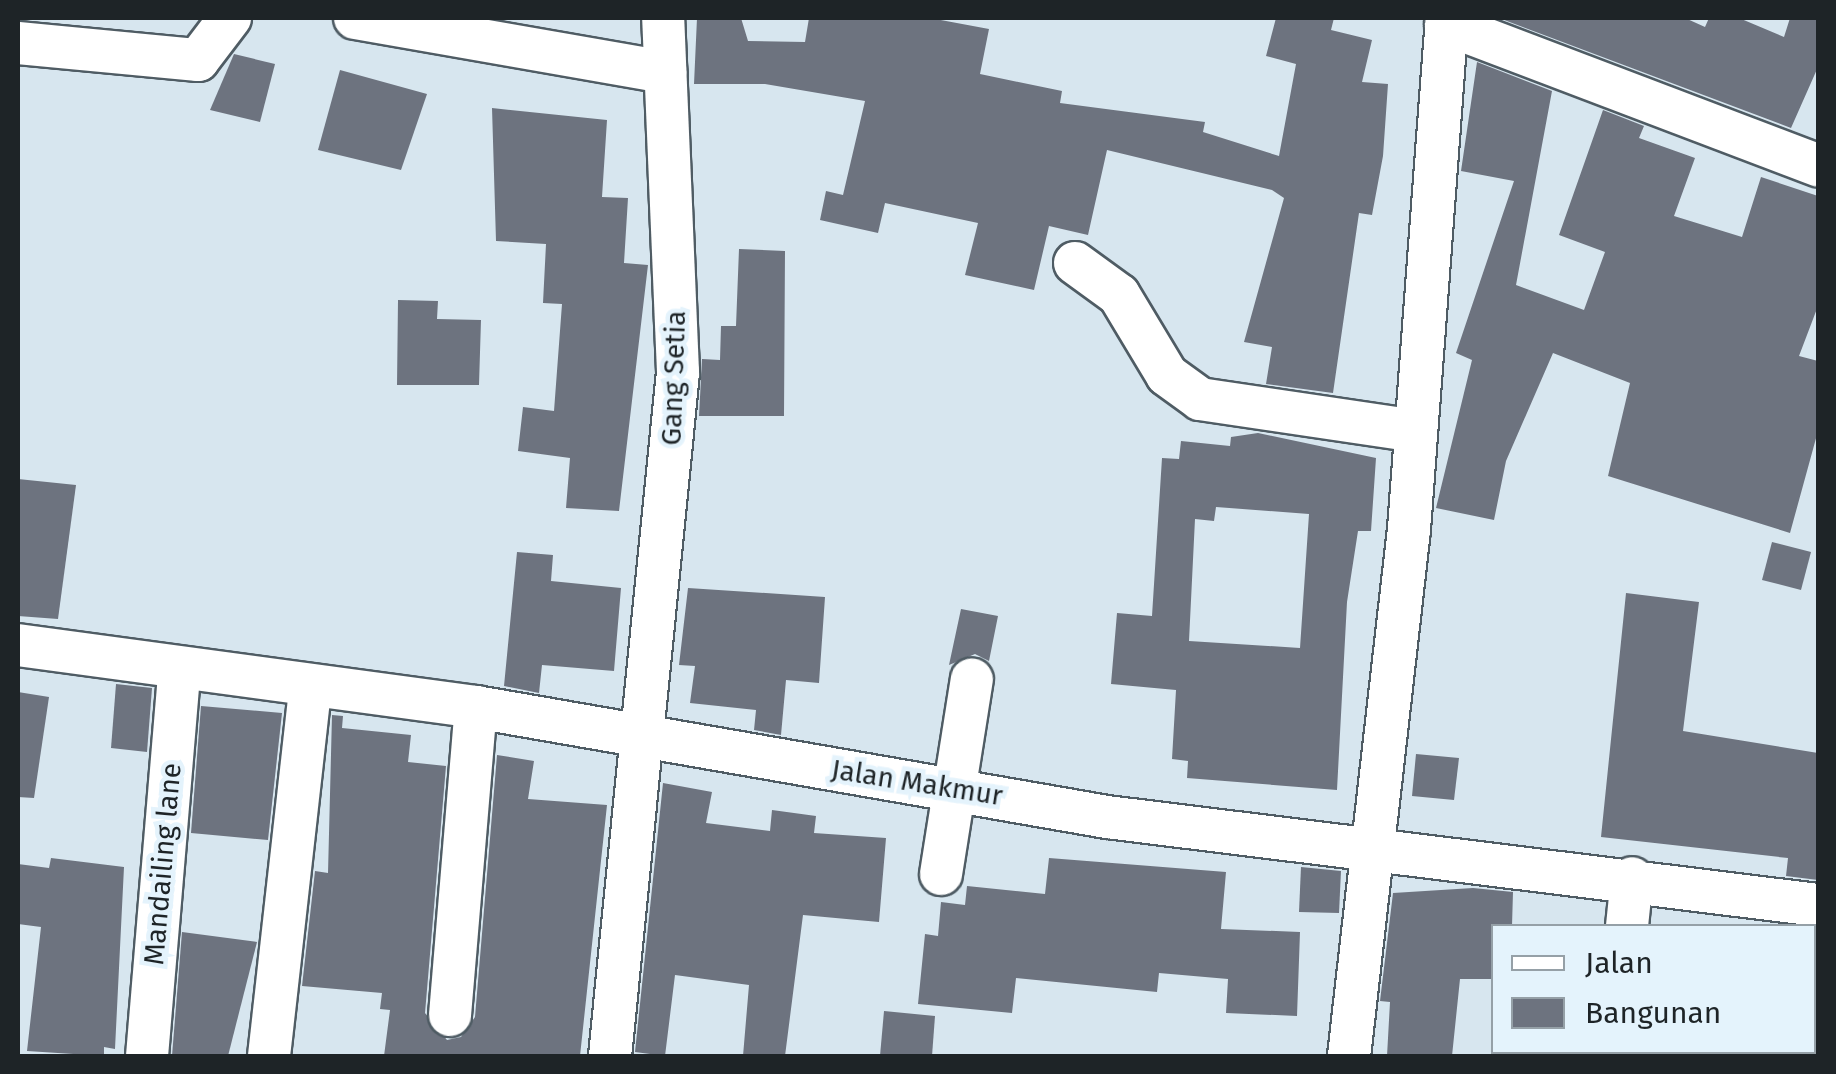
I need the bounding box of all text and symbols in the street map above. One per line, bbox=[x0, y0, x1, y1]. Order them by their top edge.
street label: Gang Setia bbox=[655, 310, 693, 446]
street label: Jalan Makmur bbox=[829, 753, 1005, 813]
street label: Mandailing lane bbox=[137, 762, 189, 966]
legend bbox=[1491, 924, 1816, 1054]
text: Jalan bbox=[1585, 945, 1653, 981]
text: Bangunan bbox=[1585, 995, 1721, 1031]

